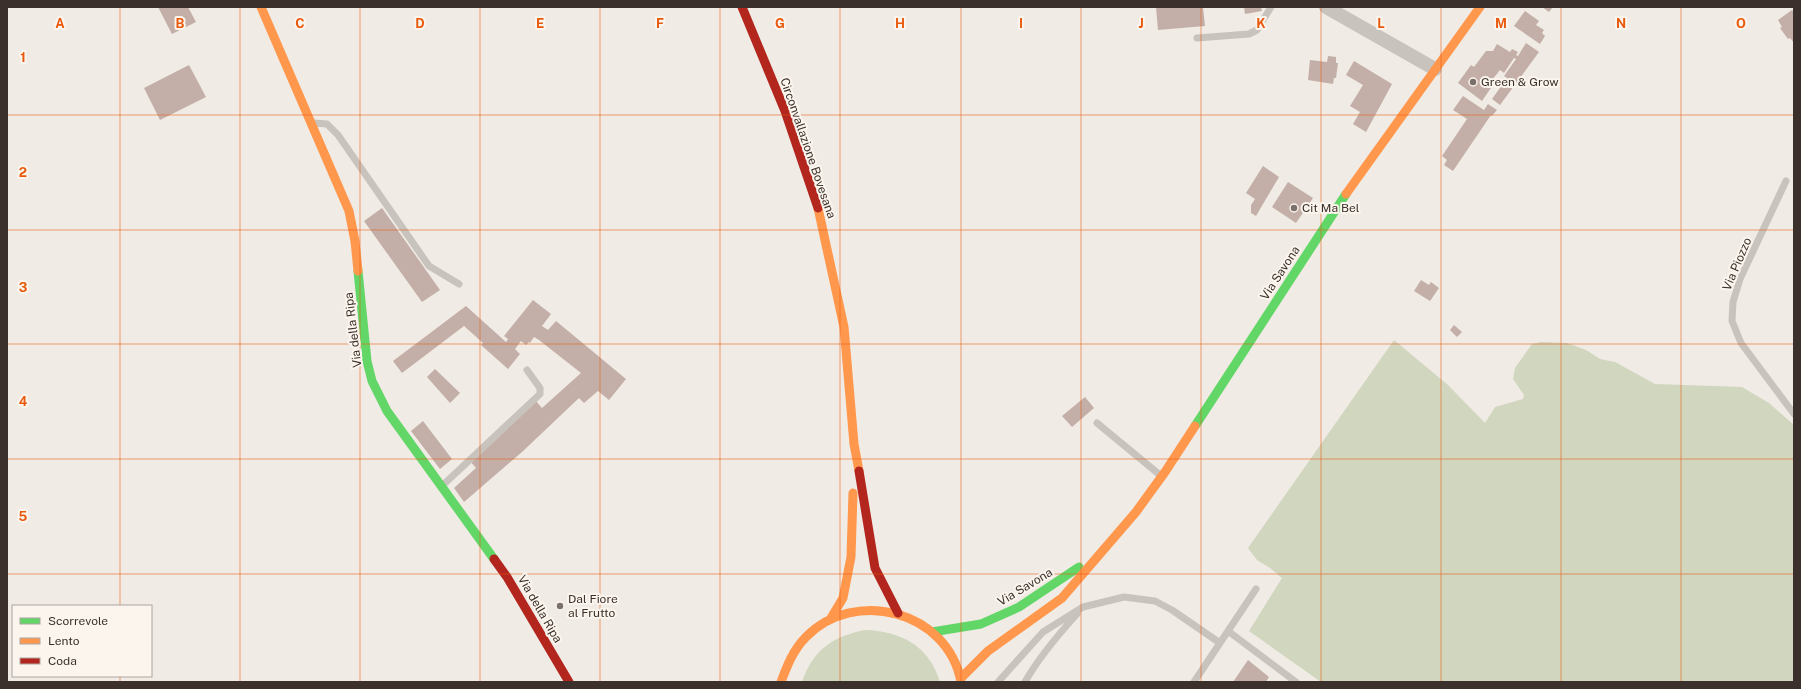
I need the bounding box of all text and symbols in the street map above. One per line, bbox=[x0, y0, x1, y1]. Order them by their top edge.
text: A bbox=[55, 16, 65, 31]
text: B bbox=[176, 16, 185, 31]
text: C bbox=[295, 16, 305, 31]
text: D bbox=[415, 16, 425, 31]
text: E bbox=[536, 16, 544, 31]
text: F bbox=[656, 16, 664, 31]
text: G bbox=[775, 16, 785, 31]
text: H bbox=[895, 16, 905, 31]
text: I bbox=[1019, 16, 1023, 31]
text: J bbox=[1138, 16, 1144, 31]
text: K bbox=[1256, 16, 1266, 31]
text: L bbox=[1377, 16, 1385, 31]
text: M bbox=[1495, 16, 1507, 31]
text: N bbox=[1616, 16, 1626, 31]
text: O bbox=[1736, 16, 1746, 31]
text: 1 bbox=[20, 50, 26, 65]
place label: Green & Grow bbox=[1481, 75, 1559, 89]
street label: Circonvallazione Bovesana bbox=[777, 76, 839, 220]
marker: Green & Grow bbox=[1468, 77, 1478, 87]
text: 2 bbox=[19, 165, 27, 180]
place label: Cit Ma Bel bbox=[1302, 201, 1360, 215]
marker: Cit Ma Bel bbox=[1289, 203, 1299, 213]
street label: Via Piozzo bbox=[1720, 235, 1755, 293]
street label: Via Savona bbox=[1257, 243, 1303, 303]
text: 3 bbox=[19, 280, 28, 295]
street label: Via della Ripa bbox=[341, 292, 365, 368]
text: 4 bbox=[19, 394, 28, 409]
text: 5 bbox=[19, 509, 28, 524]
street label: Via Savona bbox=[995, 565, 1055, 609]
street label: Via della Ripa bbox=[515, 573, 565, 645]
place label: Dal Fiore al Frutto bbox=[568, 592, 618, 620]
marker: Dal Fiore al Frutto bbox=[555, 601, 565, 611]
legend bbox=[12, 605, 152, 677]
text: Scorrevole bbox=[48, 614, 108, 628]
text: Lento bbox=[48, 634, 80, 648]
text: Coda bbox=[48, 654, 77, 668]

